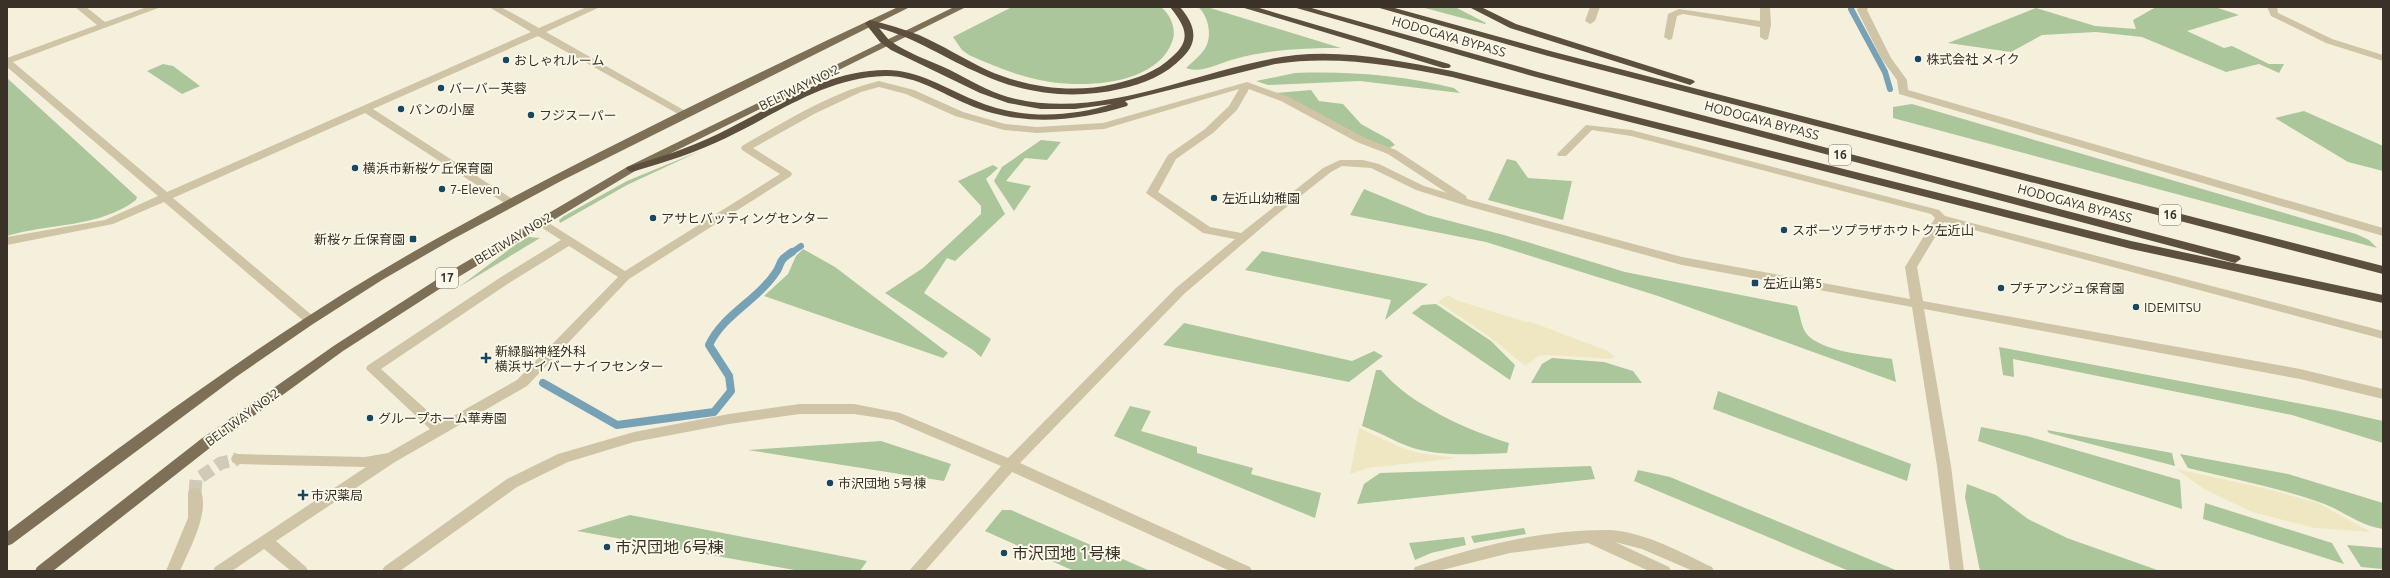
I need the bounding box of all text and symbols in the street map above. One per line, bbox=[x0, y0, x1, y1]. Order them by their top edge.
street label: HODOGAYA BYPASS bbox=[1391, 13, 1508, 59]
place label: 株式会社 メイク bbox=[1926, 52, 2020, 66]
place label: おしゃれルーム bbox=[514, 53, 605, 67]
marker: 株式会社 メイク bbox=[1913, 54, 1923, 64]
marker: おしゃれルーム bbox=[501, 55, 511, 65]
street label: BELTWAY NO.2 bbox=[756, 61, 842, 113]
place label: バーバー芙蓉 bbox=[449, 81, 527, 95]
marker: バーバー芙蓉 bbox=[436, 83, 446, 93]
street label: HODOGAYA BYPASS bbox=[1703, 98, 1821, 142]
place label: パンの小屋 bbox=[409, 102, 475, 116]
marker: パンの小屋 bbox=[396, 104, 406, 114]
place label: フジスーパー bbox=[539, 108, 617, 122]
marker: フジスーパー bbox=[526, 110, 536, 120]
road number: 16 bbox=[1829, 145, 1851, 165]
place label: 横浜市新桜ケ丘保育園 bbox=[363, 161, 493, 175]
marker: 横浜市新桜ケ丘保育園 bbox=[350, 163, 360, 173]
street label: HODOGAYA BYPASS bbox=[2016, 181, 2134, 225]
place label: 7-Eleven bbox=[450, 182, 500, 196]
marker: 7-Eleven bbox=[437, 184, 447, 194]
place label: 左近山幼稚園 bbox=[1222, 191, 1300, 205]
marker: 左近山幼稚園 bbox=[1209, 193, 1219, 203]
road number: 16 bbox=[2159, 205, 2181, 225]
street label: BELTWAY NO.2 bbox=[472, 209, 554, 267]
place label: アサヒバッティングセンター bbox=[661, 211, 829, 225]
marker: アサヒバッティングセンター bbox=[648, 213, 658, 223]
place label: スポーツプラザホウトク左近山 bbox=[1792, 223, 1974, 237]
marker: スポーツプラザホウトク左近山 bbox=[1779, 225, 1789, 235]
place label: 新桜ヶ丘保育園 bbox=[314, 232, 405, 246]
marker: 新桜ヶ丘保育園 bbox=[408, 234, 418, 244]
road number: 17 bbox=[436, 268, 458, 288]
place label: 左近山第5 bbox=[1763, 276, 1822, 290]
marker: 左近山第5 bbox=[1750, 278, 1760, 288]
place label: プチアンジュ保育園 bbox=[2009, 281, 2125, 295]
marker: プチアンジュ保育園 bbox=[1996, 283, 2006, 293]
place label: IDEMITSU bbox=[2144, 300, 2201, 314]
marker: IDEMITSU bbox=[2131, 302, 2141, 312]
place label: 新緑脳神経外科 横浜サイバーナイフセンター bbox=[495, 344, 664, 373]
marker: 新緑脳神経外科 横浜サイバーナイフセンター bbox=[480, 352, 492, 364]
street label: BELTWAY NO.2 bbox=[202, 386, 282, 448]
place label: グループホーム華寿園 bbox=[378, 411, 507, 425]
marker: グループホーム華寿園 bbox=[365, 413, 375, 423]
place label: 市沢団地 5号棟 bbox=[838, 476, 926, 490]
marker: 市沢団地 5号棟 bbox=[825, 478, 835, 488]
place label: 市沢薬局 bbox=[311, 488, 363, 502]
marker: 市沢薬局 bbox=[298, 490, 308, 500]
place label: 市沢団地 6号棟 bbox=[615, 538, 724, 556]
marker: 市沢団地 6号棟 bbox=[602, 542, 612, 552]
place label: 市沢団地 1号棟 bbox=[1012, 544, 1121, 562]
marker: 市沢団地 1号棟 bbox=[999, 548, 1009, 558]

